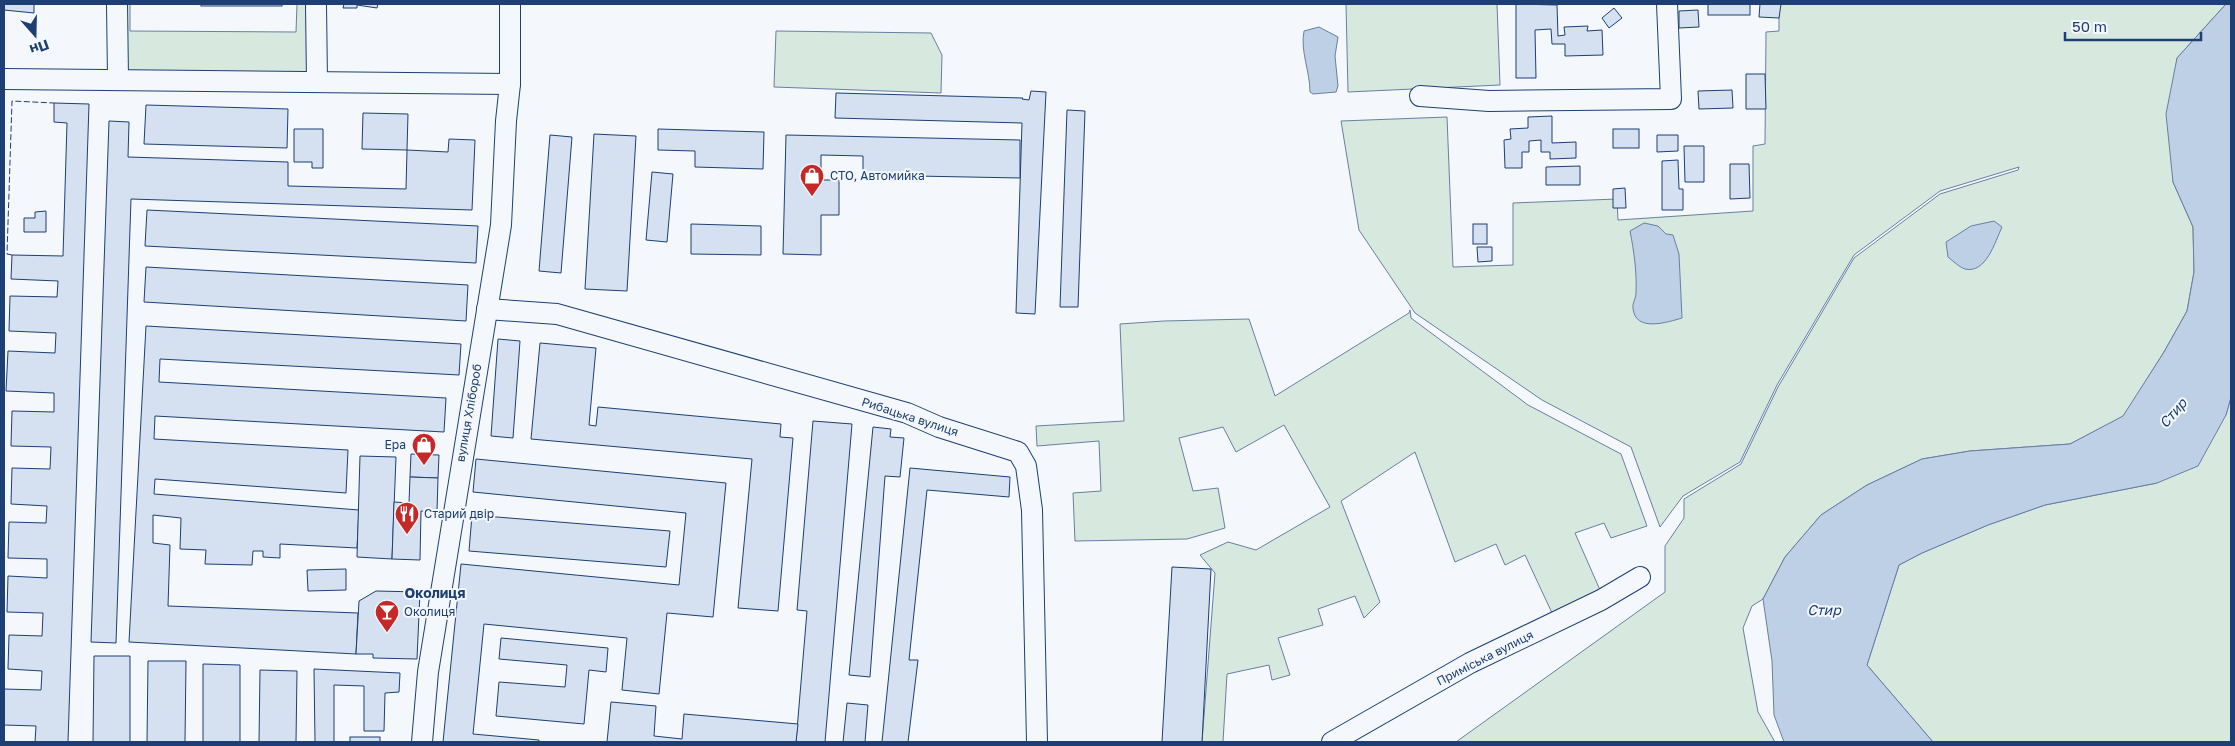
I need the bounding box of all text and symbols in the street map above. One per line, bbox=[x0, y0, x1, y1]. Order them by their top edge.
north arrow bbox=[10, 10, 60, 60]
scale bar bbox=[2065, 10, 2201, 42]
text: 50 m bbox=[2072, 17, 2107, 35]
text: Пн bbox=[28, 36, 51, 59]
shop icon: СТО, Автомийка bbox=[799, 163, 825, 197]
place label: СТО, Автомийка bbox=[830, 168, 925, 183]
street label: вулиця Хлібороб bbox=[453, 363, 485, 463]
water label: Стир bbox=[2155, 393, 2191, 431]
street label: Рибацька вулиця bbox=[860, 394, 961, 439]
shop icon: Ера bbox=[411, 432, 437, 466]
place label: Ера bbox=[385, 437, 406, 452]
restaurant icon: Старий двір bbox=[394, 501, 420, 535]
place label: Старий двір bbox=[424, 506, 494, 521]
district label: Околиця bbox=[405, 584, 465, 601]
bar icon: Околиця bbox=[374, 599, 400, 633]
water label: Стир bbox=[1807, 601, 1842, 618]
place label: Околиця bbox=[404, 604, 455, 619]
street label: Приміська вулиця bbox=[1434, 627, 1536, 688]

